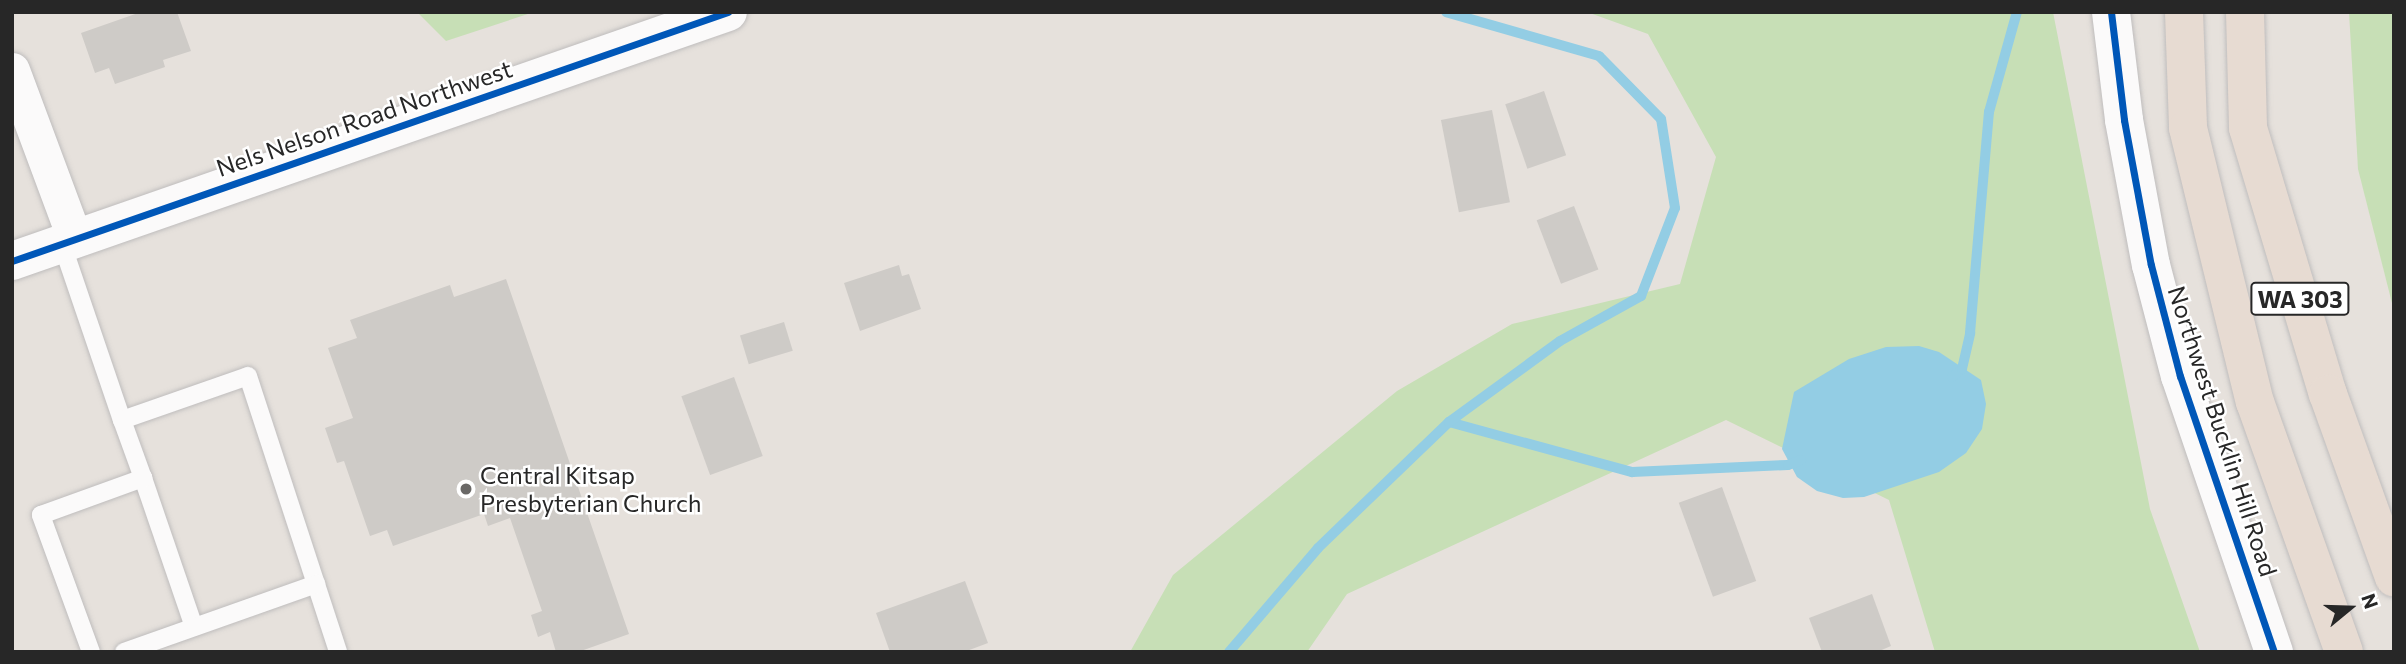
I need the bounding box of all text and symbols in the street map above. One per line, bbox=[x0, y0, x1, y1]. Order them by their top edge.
street label: Nels Nelson Road Northwest bbox=[212, 54, 516, 182]
road number: WA 303 bbox=[2249, 280, 2351, 318]
street label: Northwest Bucklin Hill Road bbox=[2162, 282, 2284, 580]
place label: Central Kitsap Presbyterian Church bbox=[480, 461, 701, 517]
marker: Central Kitsap Presbyterian Church bbox=[458, 481, 474, 497]
north arrow bbox=[2315, 573, 2385, 643]
text: N bbox=[2357, 591, 2384, 611]

